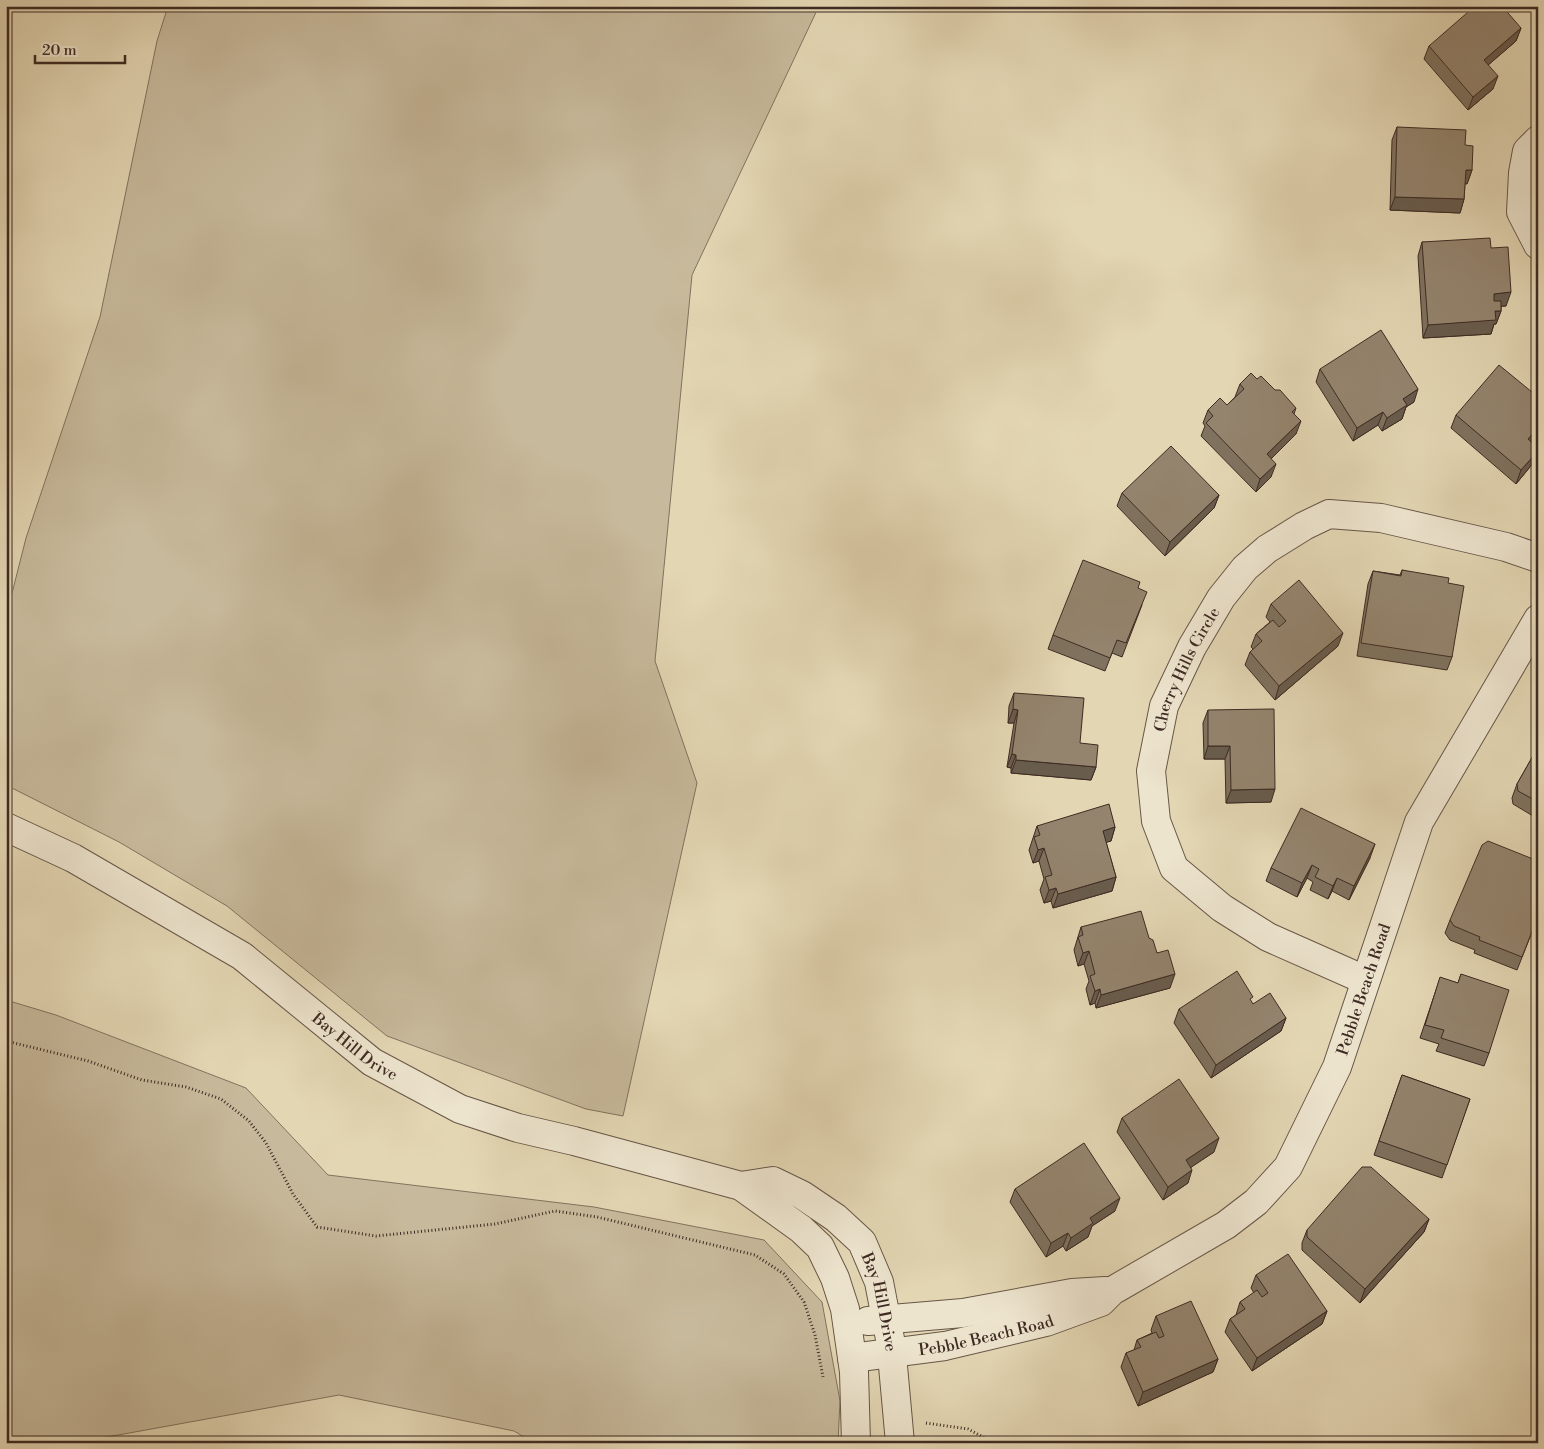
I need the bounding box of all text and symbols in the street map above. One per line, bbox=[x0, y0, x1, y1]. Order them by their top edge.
scale bar bbox=[35, 32, 125, 64]
text: 20 m bbox=[42, 41, 77, 60]
street label: Cherry Hills Circle bbox=[1150, 604, 1224, 734]
street label: Pebble Beach Road bbox=[1333, 921, 1395, 1058]
street label: Bay Hill Drive bbox=[307, 1008, 401, 1085]
street label: Bay Hill Drive bbox=[856, 1249, 901, 1352]
street label: Pebble Beach Road bbox=[917, 1311, 1057, 1360]

